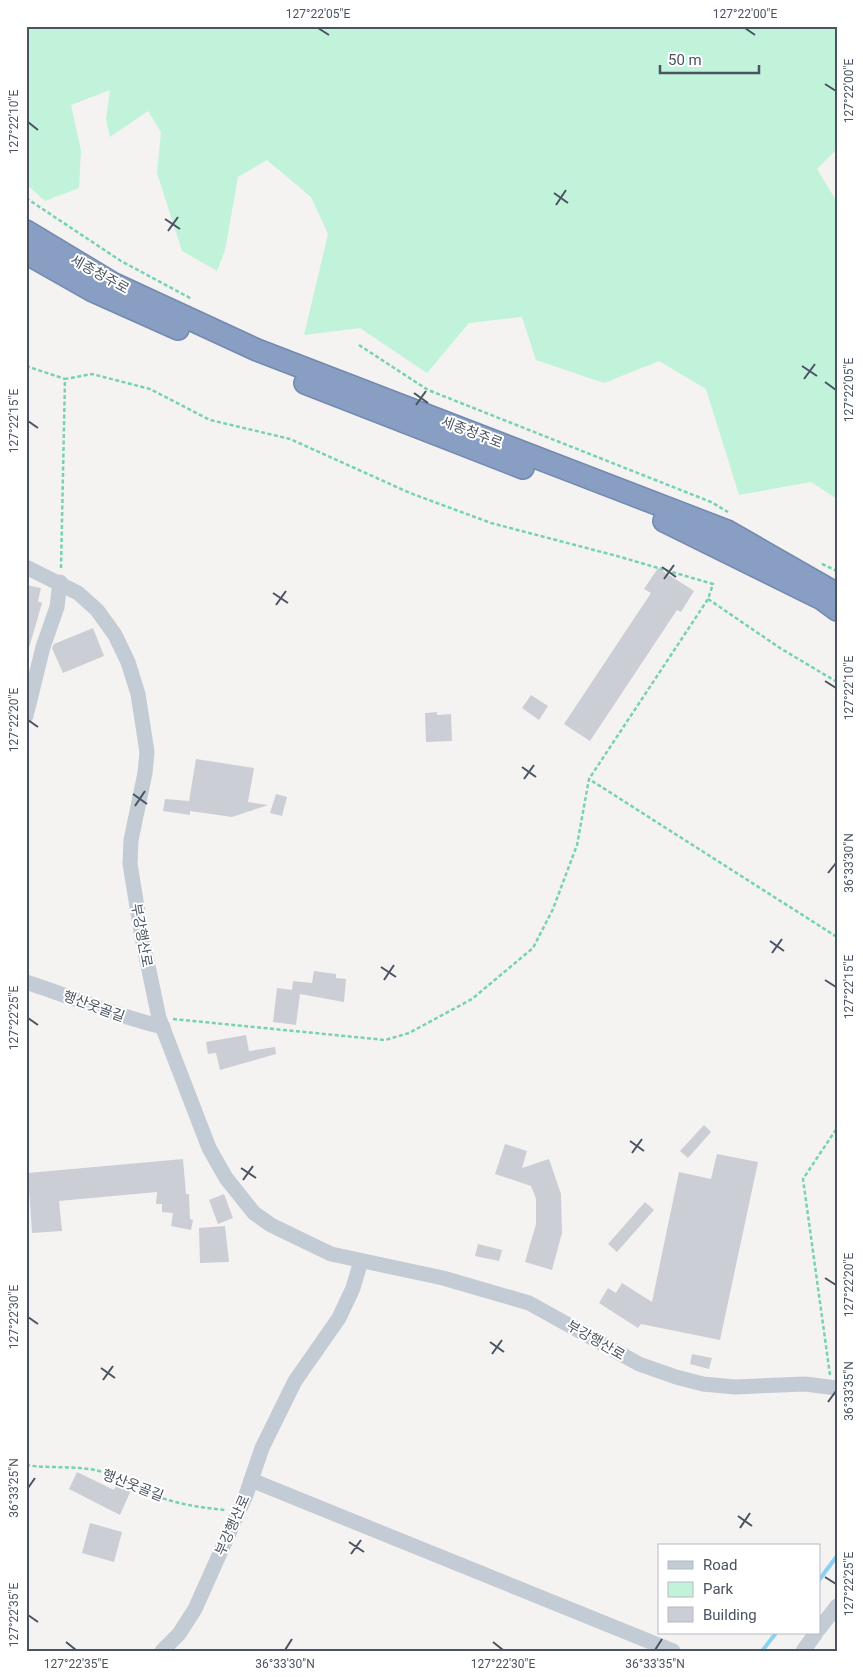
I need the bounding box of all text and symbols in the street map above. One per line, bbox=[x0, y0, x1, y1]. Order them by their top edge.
text: 127°22'05"E bbox=[286, 7, 350, 21]
text: 127°22'00"E bbox=[713, 7, 777, 21]
scale bar bbox=[660, 42, 759, 74]
text: 50 m bbox=[668, 51, 702, 69]
text: 127°22'00"E bbox=[842, 59, 856, 123]
text: 127°22'10"E bbox=[7, 90, 21, 154]
street label: 세종청주로 bbox=[68, 251, 132, 297]
text: 127°22'05"E bbox=[842, 358, 856, 422]
text: 127°22'15"E bbox=[7, 389, 21, 453]
street label: 세종청주로 bbox=[439, 413, 505, 451]
text: 127°22'10"E bbox=[842, 656, 856, 720]
text: 127°22'20"E bbox=[7, 688, 21, 752]
text: 36°33'30"N bbox=[842, 833, 856, 893]
street label: 부강행산로 bbox=[129, 902, 155, 968]
text: 127°22'15"E bbox=[842, 955, 856, 1019]
text: 127°22'25"E bbox=[7, 986, 21, 1050]
street label: 행산웃골길 bbox=[61, 987, 127, 1025]
text: 127°22'20"E bbox=[842, 1253, 856, 1317]
text: 127°22'30"E bbox=[7, 1285, 21, 1349]
street label: 부강행산로 bbox=[564, 1317, 628, 1363]
text: 36°33'35"N bbox=[842, 1361, 856, 1421]
text: 36°33'25"N bbox=[7, 1458, 21, 1518]
street label: 행산웃골길 bbox=[100, 1466, 166, 1504]
street label: 부강행산로 bbox=[212, 1492, 252, 1558]
legend bbox=[658, 1544, 820, 1634]
text: 127°22'25"E bbox=[842, 1552, 856, 1616]
text: Road bbox=[703, 1556, 737, 1574]
text: Park bbox=[703, 1580, 734, 1598]
text: 127°22'35"E bbox=[7, 1583, 21, 1647]
text: Building bbox=[703, 1606, 757, 1624]
text: 127°22'35"E bbox=[44, 1657, 108, 1671]
text: 36°33'30"N bbox=[255, 1657, 315, 1671]
text: 127°22'30"E bbox=[471, 1657, 535, 1671]
text: 36°33'35"N bbox=[625, 1657, 685, 1671]

